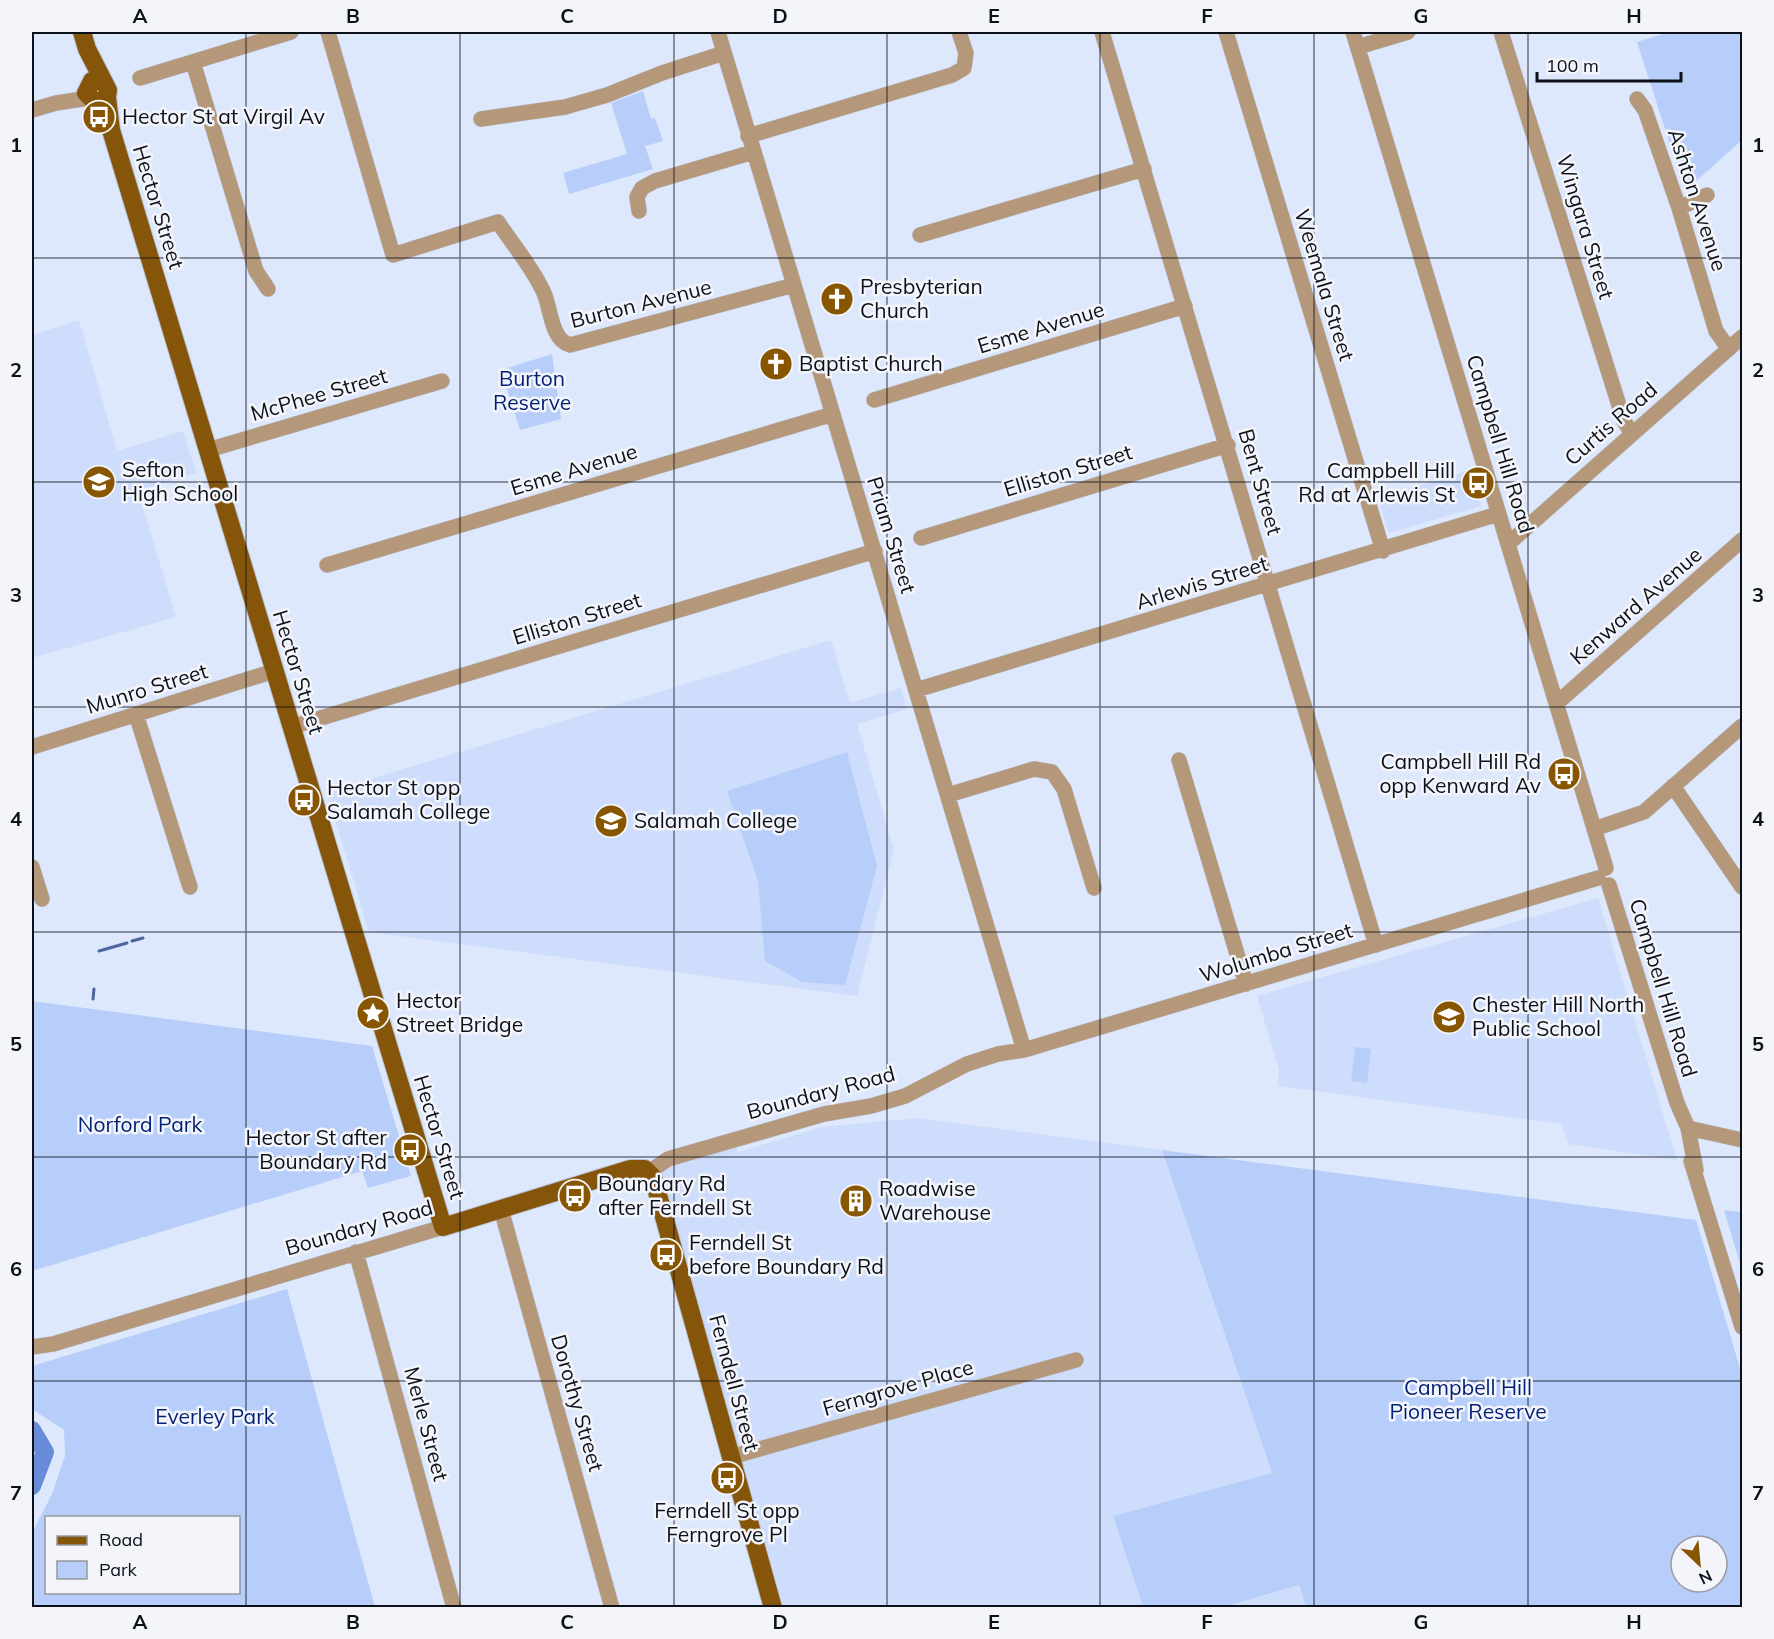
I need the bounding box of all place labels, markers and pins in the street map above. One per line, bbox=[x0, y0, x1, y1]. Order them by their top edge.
bus stop icon: Hector St at Virgil Av bbox=[81, 99, 117, 135]
place label: Hector St at Virgil Av bbox=[122, 103, 325, 129]
place label: Presbyterian Church bbox=[860, 273, 983, 323]
church icon: Presbyterian Church bbox=[819, 281, 855, 317]
church icon: Baptist Church bbox=[758, 346, 794, 382]
place label: Baptist Church bbox=[799, 350, 943, 376]
place label: Sefton High School bbox=[122, 456, 238, 506]
place label: Campbell Hill Rd at Arlewis St bbox=[1298, 457, 1455, 507]
school or university icon: Sefton High School bbox=[81, 464, 117, 500]
bus stop icon: Campbell Hill Rd at Arlewis St bbox=[1460, 465, 1496, 501]
place label: Campbell Hill Rd opp Kenward Av bbox=[1379, 748, 1541, 798]
bus stop icon: Campbell Hill Rd opp Kenward Av bbox=[1546, 756, 1582, 792]
place label: Hector St opp Salamah College bbox=[327, 774, 490, 824]
bus stop icon: Hector St opp Salamah College bbox=[286, 782, 322, 818]
school or university icon: Salamah College bbox=[593, 803, 629, 839]
place label: Salamah College bbox=[634, 807, 797, 833]
place label: Hector Street Bridge bbox=[396, 987, 523, 1037]
place label: Chester Hill North Public School bbox=[1472, 991, 1644, 1041]
place icon: Hector Street Bridge bbox=[355, 995, 391, 1031]
school or university icon: Chester Hill North Public School bbox=[1431, 999, 1467, 1035]
place label: Hector St after Boundary Rd bbox=[245, 1124, 387, 1174]
bus stop icon: Hector St after Boundary Rd bbox=[392, 1132, 428, 1168]
place label: Boundary Rd after Ferndell St bbox=[598, 1170, 752, 1220]
place label: Roadwise Warehouse bbox=[879, 1175, 991, 1225]
bus stop icon: Boundary Rd after Ferndell St bbox=[557, 1178, 593, 1214]
building icon: Roadwise Warehouse bbox=[838, 1183, 874, 1219]
place label: Ferndell St before Boundary Rd bbox=[689, 1229, 884, 1279]
bus stop icon: Ferndell St before Boundary Rd bbox=[648, 1237, 684, 1273]
bus stop icon: Ferndell St opp Ferngrove Pl bbox=[709, 1460, 745, 1496]
place label: Ferndell St opp Ferngrove Pl bbox=[654, 1497, 800, 1547]

